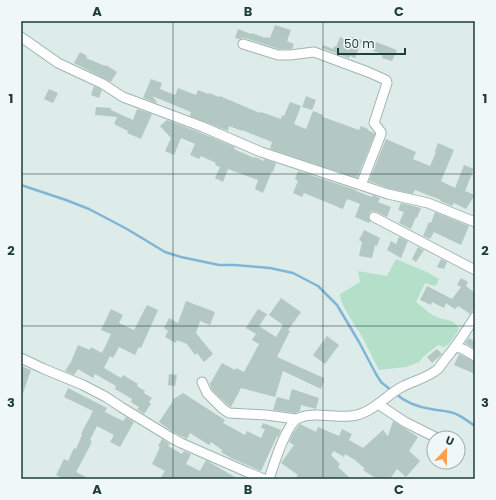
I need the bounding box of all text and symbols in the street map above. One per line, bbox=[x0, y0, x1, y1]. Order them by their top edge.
text: A bbox=[92, 2, 102, 21]
text: B bbox=[244, 2, 253, 21]
text: C bbox=[394, 2, 404, 21]
scale bar bbox=[338, 30, 405, 56]
text: 50 m bbox=[344, 35, 375, 52]
text: 1 bbox=[9, 89, 13, 108]
text: 1 bbox=[483, 89, 487, 108]
text: 2 bbox=[7, 241, 15, 260]
text: 2 bbox=[481, 241, 489, 260]
text: 3 bbox=[7, 393, 15, 412]
text: 3 bbox=[481, 393, 489, 412]
north arrow bbox=[426, 430, 466, 470]
text: U bbox=[443, 432, 457, 450]
text: A bbox=[92, 480, 102, 499]
text: B bbox=[244, 480, 253, 499]
text: C bbox=[394, 480, 404, 499]

